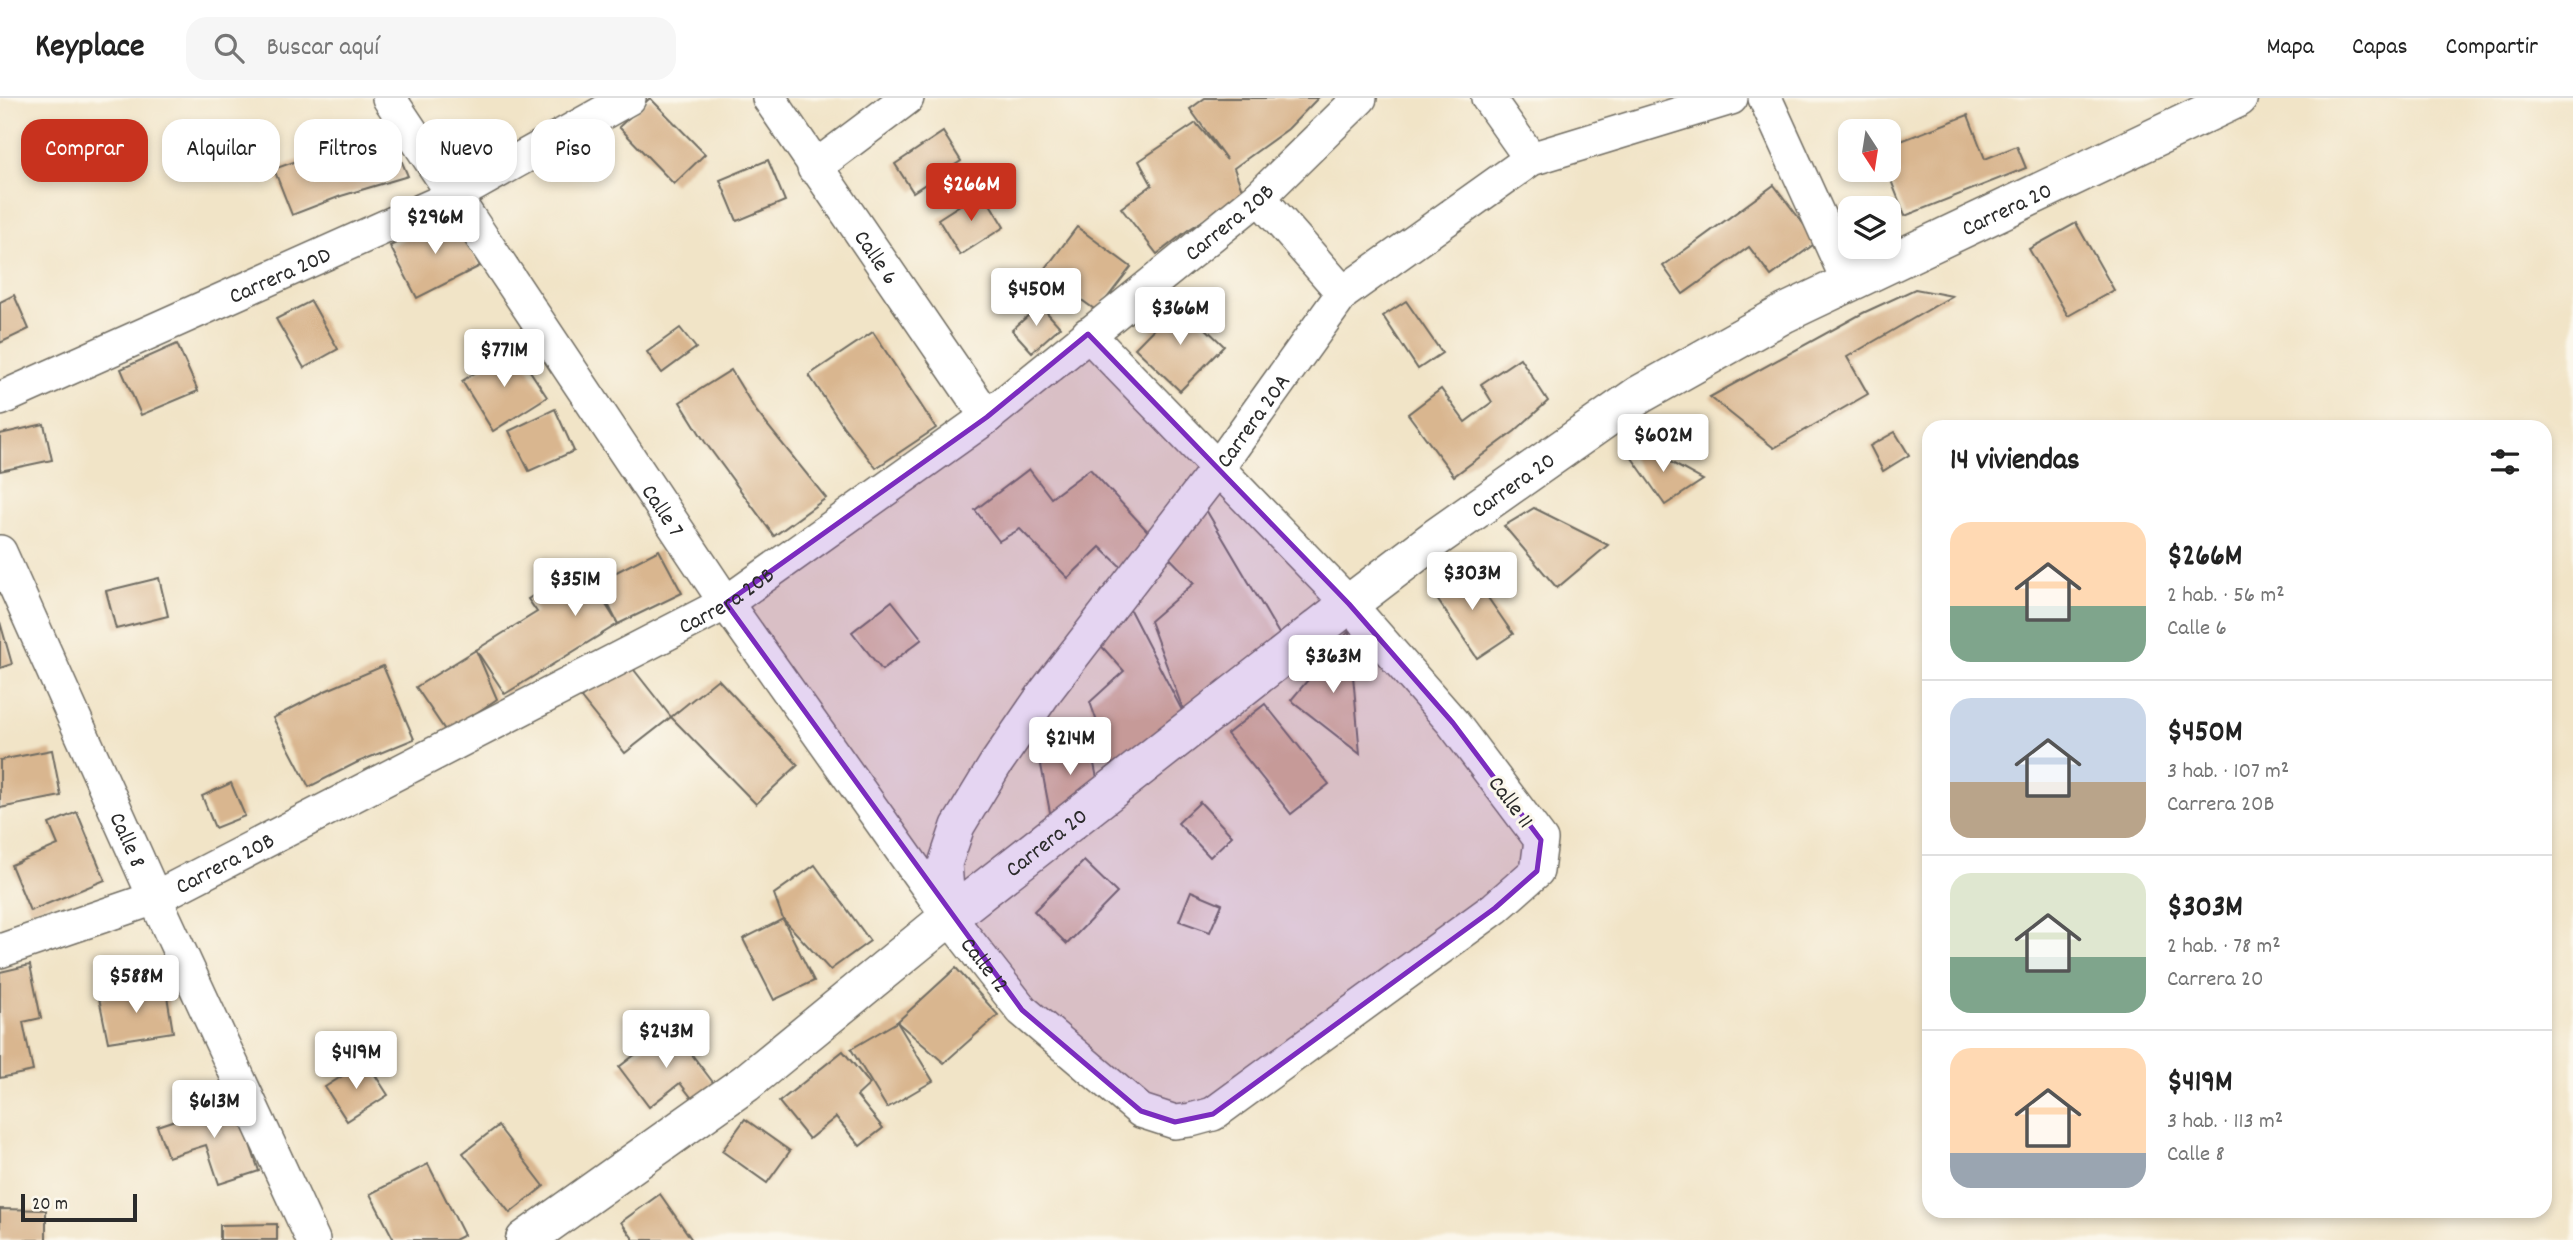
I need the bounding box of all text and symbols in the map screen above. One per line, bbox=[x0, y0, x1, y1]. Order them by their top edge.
search box bbox=[186, 17, 676, 80]
text: Keyplace bbox=[35, 25, 144, 72]
icon: search bbox=[210, 29, 248, 67]
text: Buscar aquí bbox=[266, 30, 379, 67]
text: Mapa bbox=[2266, 31, 2314, 65]
text: Capas bbox=[2352, 31, 2408, 65]
text: Compartir bbox=[2446, 31, 2538, 65]
chip: Comprar bbox=[21, 119, 148, 182]
chip: Alquilar bbox=[162, 119, 280, 182]
chip: Filtros bbox=[294, 119, 402, 182]
chip: Nuevo bbox=[416, 119, 517, 182]
chip: Piso bbox=[531, 119, 615, 182]
north arrow bbox=[1838, 119, 1900, 182]
map controls bbox=[1838, 119, 1901, 259]
pin: $266M bbox=[922, 164, 1020, 223]
text: $266M bbox=[942, 169, 1000, 202]
street label: Carrera 20 bbox=[1957, 176, 2058, 247]
street label: Carrera 20B bbox=[1179, 177, 1284, 271]
button: layers bbox=[1838, 196, 1901, 259]
pin: $296M bbox=[386, 197, 484, 256]
text: $296M bbox=[407, 202, 464, 235]
street label: Calle 6 bbox=[844, 224, 905, 293]
street label: Carrera 20D bbox=[225, 240, 337, 314]
pin: $450M bbox=[987, 268, 1085, 328]
text: $450M bbox=[1007, 274, 1065, 307]
pin: $366M bbox=[1131, 288, 1229, 347]
text: $366M bbox=[1151, 293, 1209, 326]
pin: $771M bbox=[455, 330, 553, 389]
text: $771M bbox=[480, 335, 528, 368]
street label: Carrera 20A bbox=[1210, 368, 1300, 476]
pin: $602M bbox=[1614, 414, 1712, 474]
text: $602M bbox=[1634, 420, 1693, 453]
text: 14 viviendas bbox=[1950, 441, 2080, 484]
icon: filters bbox=[2486, 443, 2524, 481]
street label: Carrera 20 bbox=[1465, 446, 1563, 528]
street label: Calle 7 bbox=[631, 479, 690, 545]
text: $266M bbox=[2167, 537, 2242, 580]
icon: home bbox=[2006, 550, 2090, 634]
pin: $303M bbox=[1423, 552, 1521, 612]
text: $303M bbox=[1443, 558, 1501, 591]
pin: $351M bbox=[526, 559, 624, 618]
street label: Carrera 20B bbox=[674, 560, 783, 645]
text: $351M bbox=[549, 564, 601, 597]
text: 2 hab. · 56 m² bbox=[2167, 580, 2285, 613]
text: Calle 6 bbox=[2167, 613, 2227, 646]
pin: $363M bbox=[1284, 636, 1382, 695]
text: $363M bbox=[1305, 641, 1361, 674]
text: $450M bbox=[2167, 713, 2242, 756]
pin: $214M bbox=[1021, 718, 1119, 777]
text: $214M bbox=[1045, 723, 1095, 756]
icon: home bbox=[2006, 726, 2090, 810]
text: 3 hab. · 107 m² bbox=[2167, 756, 2289, 789]
street label: Calle 11 bbox=[1478, 770, 1540, 836]
text: Carrera 20B bbox=[2167, 789, 2274, 822]
street label: Carrera 20 bbox=[1000, 801, 1096, 887]
street label: Calle 8 bbox=[99, 808, 152, 874]
street label: Carrera 20B bbox=[171, 826, 281, 905]
text: $303M bbox=[2167, 888, 2243, 931]
icon: home bbox=[2006, 901, 2090, 985]
street label: Calle 12 bbox=[951, 931, 1016, 1001]
text: 2 hab. · 78 m² bbox=[2167, 931, 2281, 964]
pin: $588M bbox=[87, 956, 185, 1015]
text: $588M bbox=[109, 961, 163, 994]
text: Carrera 20 bbox=[2167, 964, 2264, 997]
pin: $243M bbox=[617, 1010, 715, 1070]
text: $243M bbox=[639, 1016, 693, 1049]
pin: $419M bbox=[307, 1032, 405, 1091]
text: $419M bbox=[331, 1037, 381, 1070]
text: $419M bbox=[2167, 1063, 2233, 1106]
icon: home bbox=[2006, 1076, 2090, 1160]
pin: $613M bbox=[165, 1080, 263, 1140]
text: $613M bbox=[188, 1086, 240, 1119]
text: 3 hab. · 113 m² bbox=[2167, 1106, 2283, 1139]
text: Calle 8 bbox=[2167, 1139, 2225, 1172]
scale bar bbox=[21, 1191, 136, 1223]
text: 20 m bbox=[32, 1192, 68, 1219]

